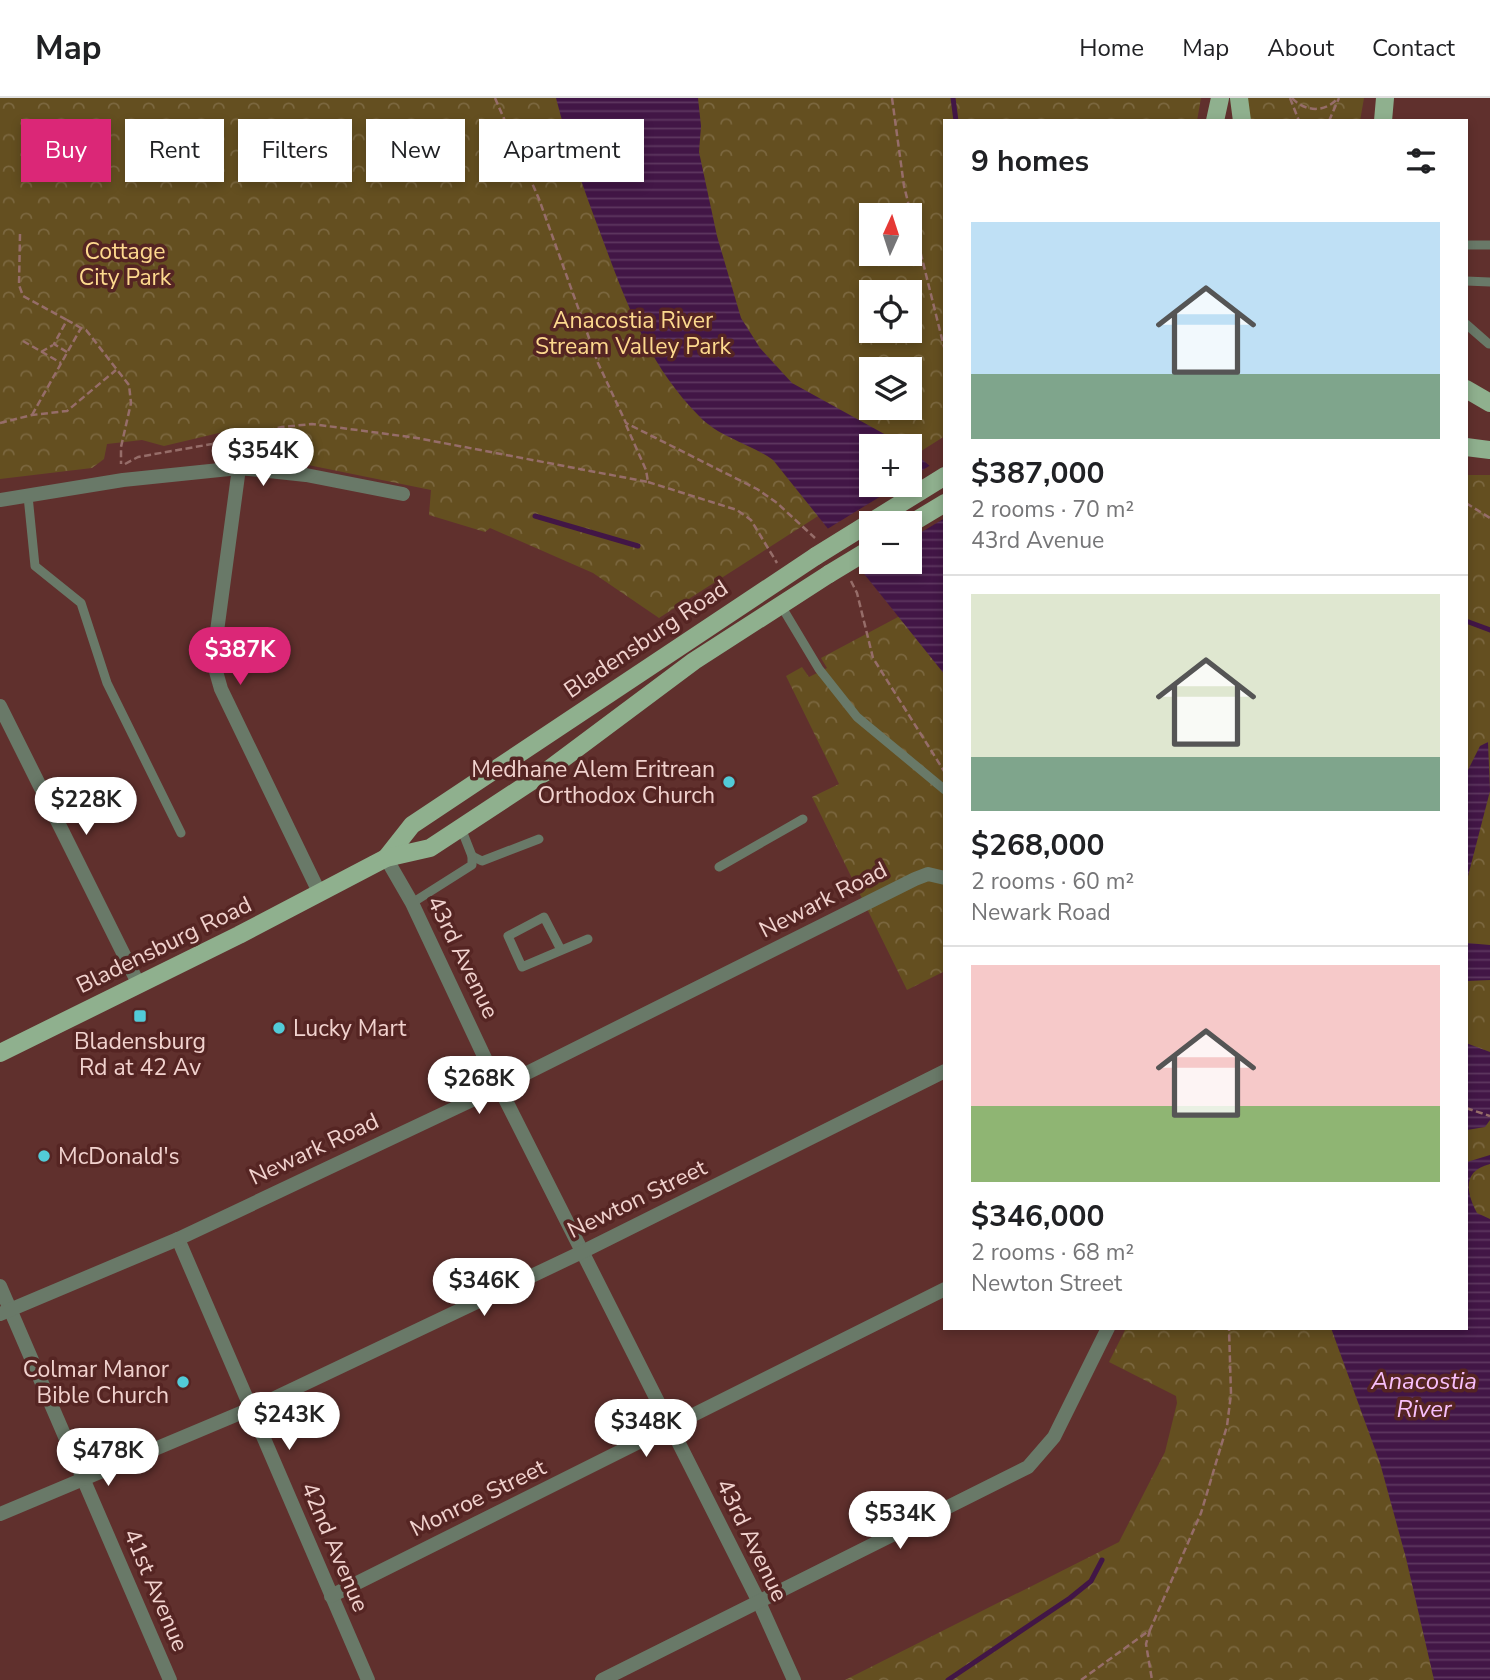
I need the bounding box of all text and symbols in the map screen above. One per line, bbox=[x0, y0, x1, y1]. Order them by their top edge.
text: Map bbox=[35, 26, 102, 71]
text: Home bbox=[1079, 32, 1144, 64]
text: Map bbox=[1182, 32, 1229, 64]
text: About bbox=[1267, 32, 1334, 64]
text: Contact bbox=[1372, 32, 1455, 64]
chip: Buy bbox=[21, 119, 111, 182]
chip: Rent bbox=[125, 119, 224, 182]
chip: Filters bbox=[238, 119, 352, 182]
chip: New bbox=[366, 119, 465, 182]
chip: Apartment bbox=[479, 119, 644, 182]
text: 9 homes bbox=[971, 141, 1089, 182]
icon: filters bbox=[1402, 142, 1440, 180]
north arrow bbox=[859, 203, 922, 266]
map controls bbox=[859, 203, 922, 574]
park label: Cottage City Park bbox=[79, 236, 172, 293]
icon: home bbox=[1143, 267, 1269, 393]
button: locate bbox=[859, 280, 922, 343]
park label: Anacostia River Stream Valley Park bbox=[535, 305, 732, 362]
button: layers bbox=[859, 357, 922, 420]
pin: $354K bbox=[214, 428, 312, 488]
button: + bbox=[859, 434, 922, 497]
text: $354K bbox=[228, 435, 298, 466]
text: $387,000 bbox=[971, 453, 1104, 494]
text: 2 rooms · 70 m² bbox=[971, 494, 1134, 525]
button: − bbox=[859, 511, 922, 574]
text: 43rd Avenue bbox=[971, 525, 1104, 556]
street label: Bladensburg Road bbox=[558, 573, 734, 705]
pin: $387K bbox=[191, 628, 289, 687]
text: $387K bbox=[205, 634, 275, 665]
icon: home bbox=[1143, 639, 1269, 765]
place label: Medhane Alem Eritrean Orthodox Church bbox=[471, 754, 715, 811]
marker: Medhane Alem Eritrean Orthodox Church bbox=[721, 774, 737, 790]
pin: $228K bbox=[37, 778, 135, 837]
text: $228K bbox=[51, 784, 121, 815]
text: $268,000 bbox=[971, 825, 1104, 866]
street label: Newark Road bbox=[754, 855, 892, 945]
text: 2 rooms · 60 m² bbox=[971, 866, 1134, 897]
street label: Bladensburg Road bbox=[71, 889, 257, 1001]
street label: 43rd Avenue bbox=[420, 890, 506, 1024]
text: Newark Road bbox=[971, 897, 1111, 928]
marker: Bladensburg Rd at 42 Av bbox=[132, 1008, 148, 1024]
icon: home bbox=[1143, 1010, 1269, 1136]
place label: Lucky Mart bbox=[293, 1013, 407, 1044]
marker: Lucky Mart bbox=[271, 1020, 287, 1036]
place label: Bladensburg Rd at 42 Av bbox=[74, 1026, 206, 1083]
pin: $268K bbox=[430, 1056, 528, 1116]
text: $268K bbox=[444, 1063, 514, 1094]
street label: Newark Road bbox=[244, 1105, 384, 1193]
place label: McDonald's bbox=[58, 1141, 180, 1172]
marker: McDonald's bbox=[36, 1148, 52, 1164]
street label: Newton Street bbox=[562, 1152, 713, 1246]
text: $346,000 bbox=[971, 1196, 1104, 1237]
text: 2 rooms · 68 m² bbox=[971, 1237, 1134, 1268]
pin: $346K bbox=[435, 1258, 533, 1318]
text: $346K bbox=[449, 1265, 519, 1296]
text: Newton Street bbox=[971, 1268, 1122, 1299]
place label: Colmar Manor Bible Church bbox=[23, 1354, 170, 1411]
water label: Anacostia River bbox=[1370, 1365, 1477, 1425]
marker: Colmar Manor Bible Church bbox=[175, 1374, 191, 1390]
pin: $243K bbox=[240, 1392, 338, 1452]
text: $243K bbox=[254, 1399, 324, 1430]
pin: $348K bbox=[597, 1400, 695, 1459]
text: $348K bbox=[611, 1406, 681, 1437]
pin: $478K bbox=[59, 1428, 157, 1488]
text: $478K bbox=[73, 1435, 143, 1466]
street label: Monroe Street bbox=[405, 1451, 552, 1544]
street label: 43rd Avenue bbox=[709, 1473, 795, 1607]
street label: 42nd Avenue bbox=[294, 1477, 376, 1617]
pin: $534K bbox=[851, 1492, 949, 1551]
text: $534K bbox=[865, 1498, 935, 1529]
street label: 41st Avenue bbox=[116, 1524, 196, 1656]

